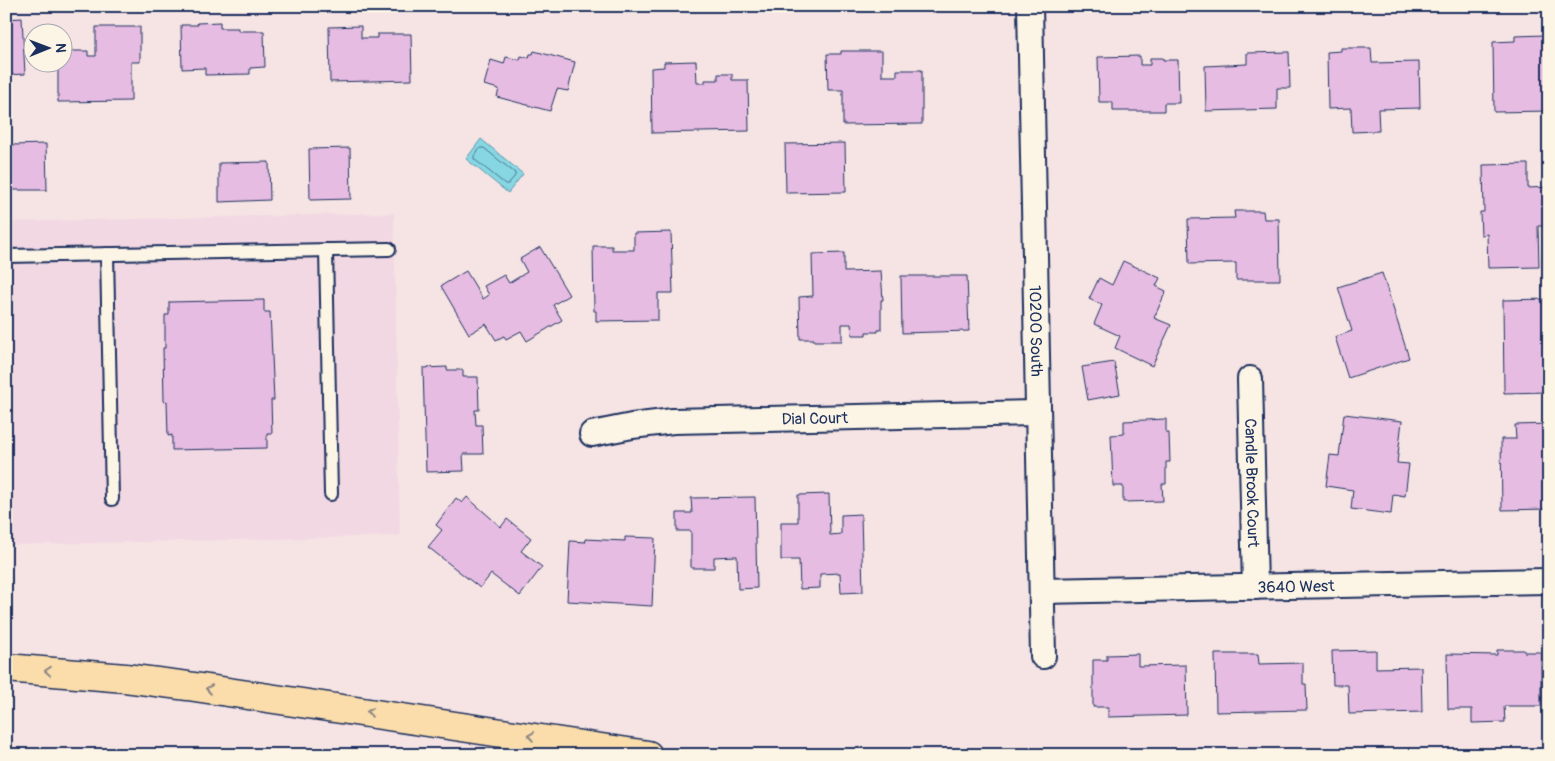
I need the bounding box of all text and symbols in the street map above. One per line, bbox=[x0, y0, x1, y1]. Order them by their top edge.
north arrow bbox=[22, 22, 72, 72]
text: N bbox=[52, 43, 69, 53]
street label: 10200 South bbox=[1025, 285, 1046, 377]
street label: Dial Court bbox=[782, 408, 849, 430]
street label: Candle Brook Court bbox=[1240, 418, 1263, 548]
street label: 3640 West bbox=[1257, 576, 1335, 598]
one-way arrow bbox=[43, 665, 51, 676]
one-way arrow bbox=[205, 684, 213, 695]
one-way arrow bbox=[366, 708, 374, 718]
one-way arrow bbox=[526, 732, 535, 742]

